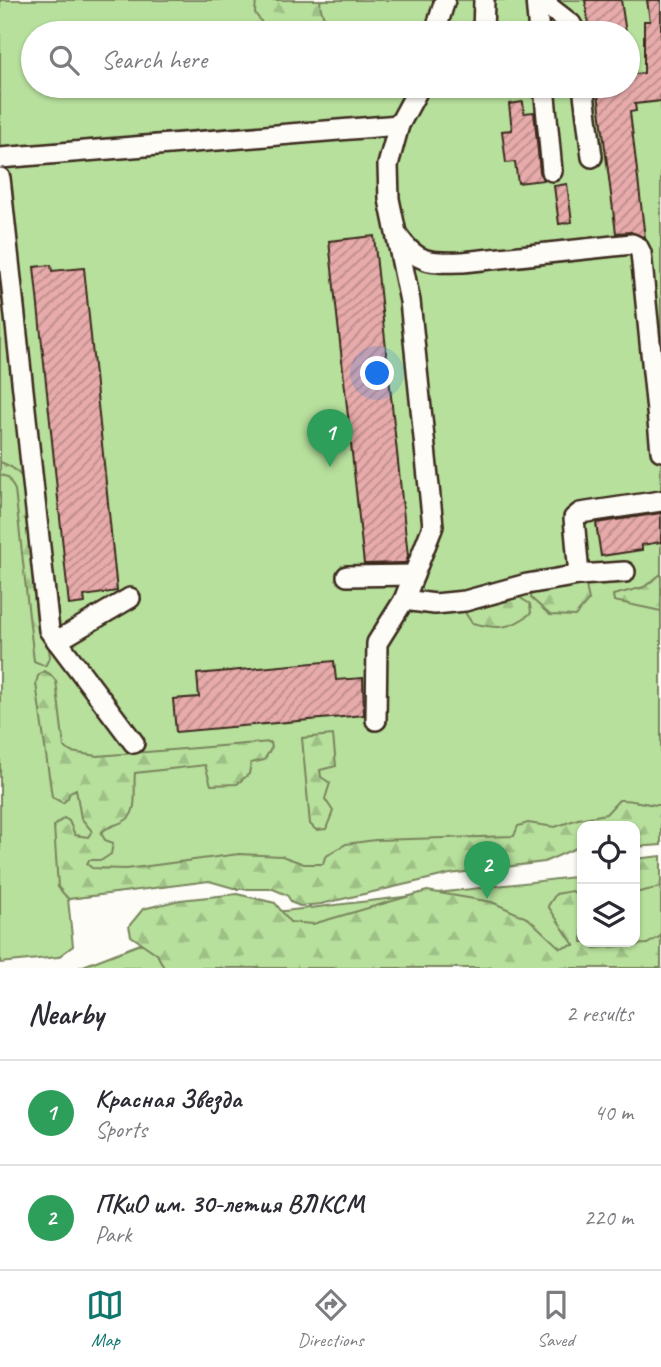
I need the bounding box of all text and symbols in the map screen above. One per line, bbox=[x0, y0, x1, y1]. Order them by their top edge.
search box bbox=[21, 21, 640, 98]
icon: search bbox=[45, 41, 83, 79]
text: Search here bbox=[101, 43, 207, 76]
your location bbox=[360, 356, 394, 390]
pin: 1 bbox=[307, 409, 353, 467]
map controls bbox=[577, 821, 640, 947]
button: locate bbox=[577, 821, 640, 884]
pin: 2 bbox=[464, 841, 510, 899]
button: layers bbox=[577, 884, 640, 947]
text: Nearby bbox=[28, 995, 104, 1033]
text: 2 results bbox=[566, 999, 633, 1028]
text: Красная Звезда bbox=[95, 1082, 242, 1115]
text: 1 bbox=[46, 1098, 56, 1127]
text: 40 m bbox=[594, 1098, 633, 1127]
text: Sports bbox=[95, 1115, 147, 1144]
text: ПКиО им. 30-летия ВЛКСМ bbox=[95, 1187, 365, 1220]
text: 2 bbox=[46, 1203, 56, 1232]
text: 220 m bbox=[584, 1203, 633, 1232]
text: Park bbox=[95, 1220, 131, 1249]
tab: Map bbox=[86, 1286, 124, 1352]
tab: Directions bbox=[297, 1286, 364, 1352]
tab: Saved bbox=[537, 1286, 575, 1352]

